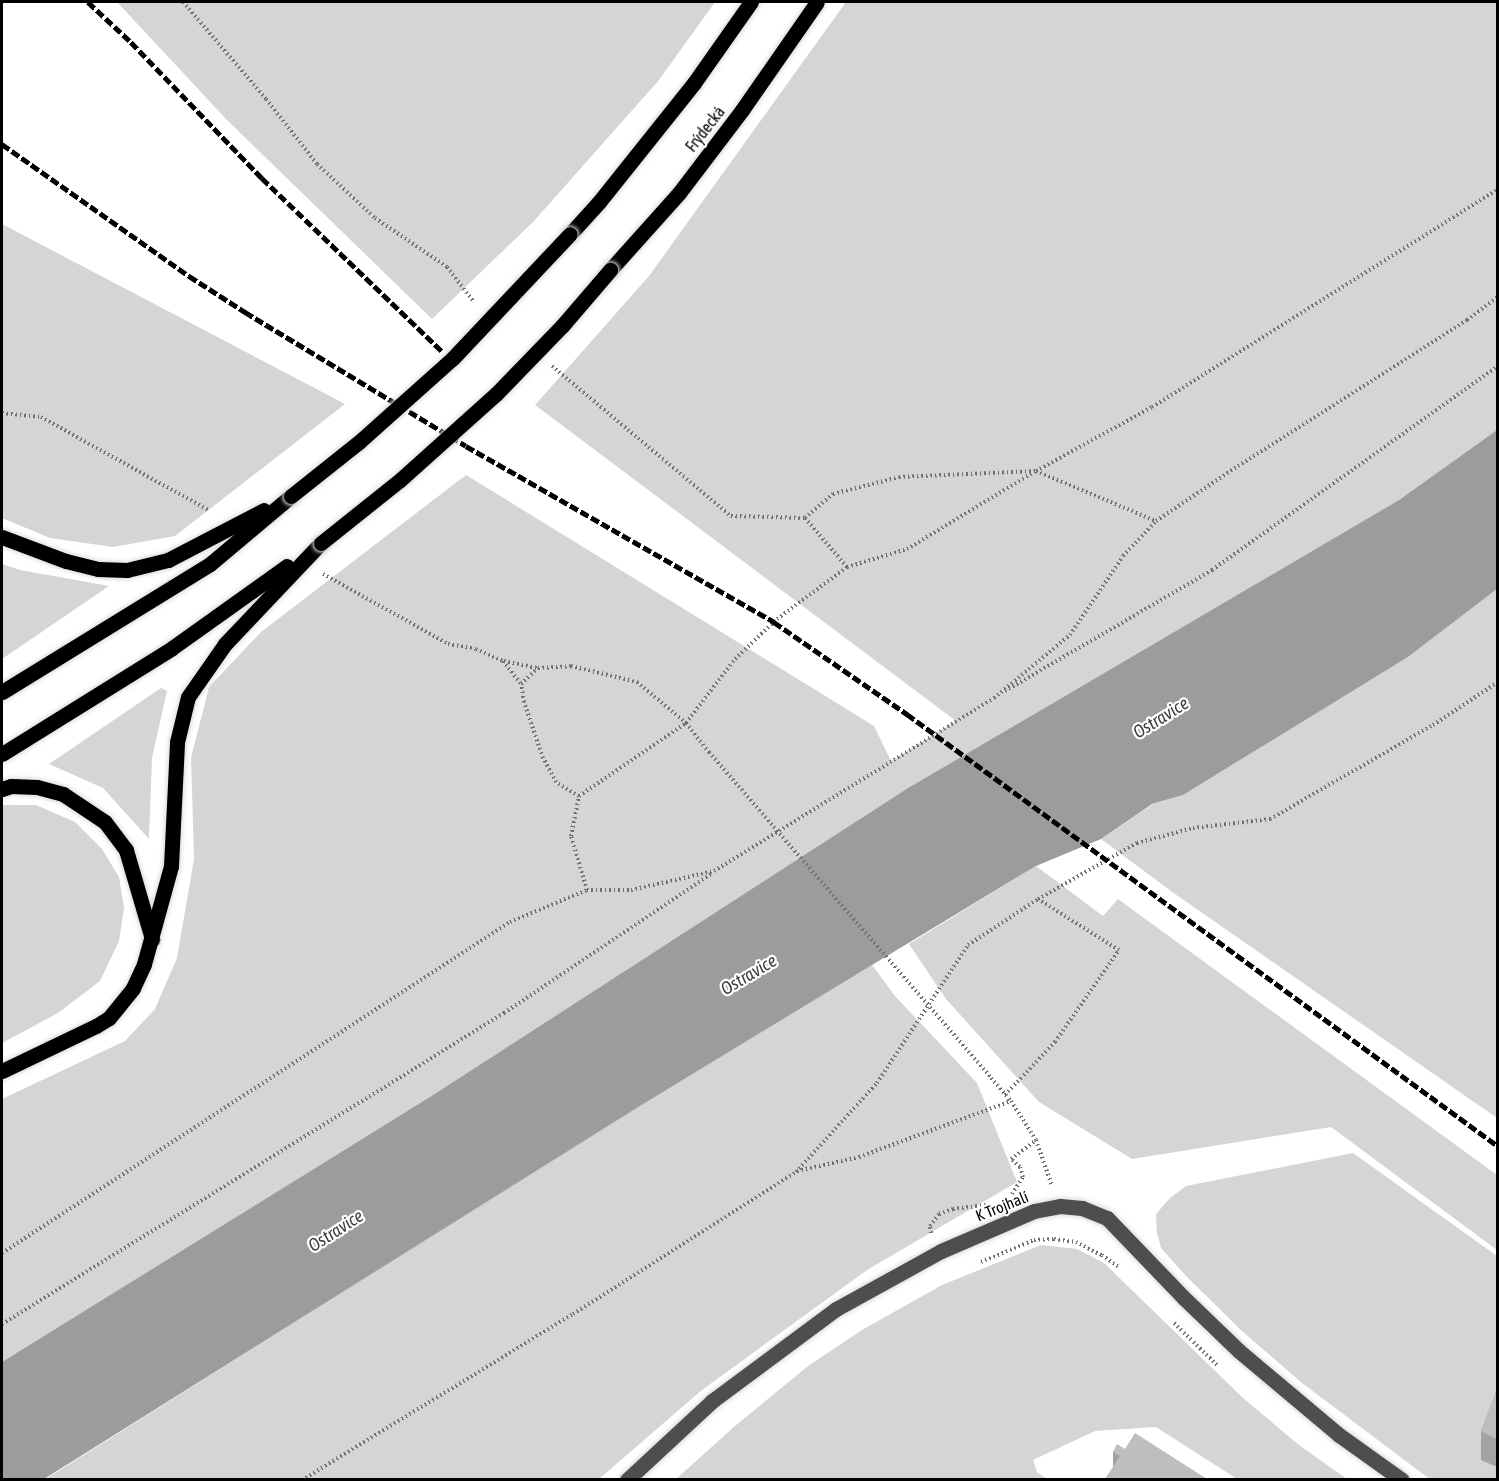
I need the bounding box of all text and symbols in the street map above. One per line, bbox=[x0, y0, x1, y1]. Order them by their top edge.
street label: Frýdecká bbox=[681, 102, 729, 156]
water label: Ostravice bbox=[1129, 693, 1193, 743]
water label: Ostravice bbox=[717, 950, 781, 1000]
street label: K Trojhalí bbox=[973, 1187, 1031, 1225]
water label: Ostravice bbox=[304, 1205, 368, 1257]

